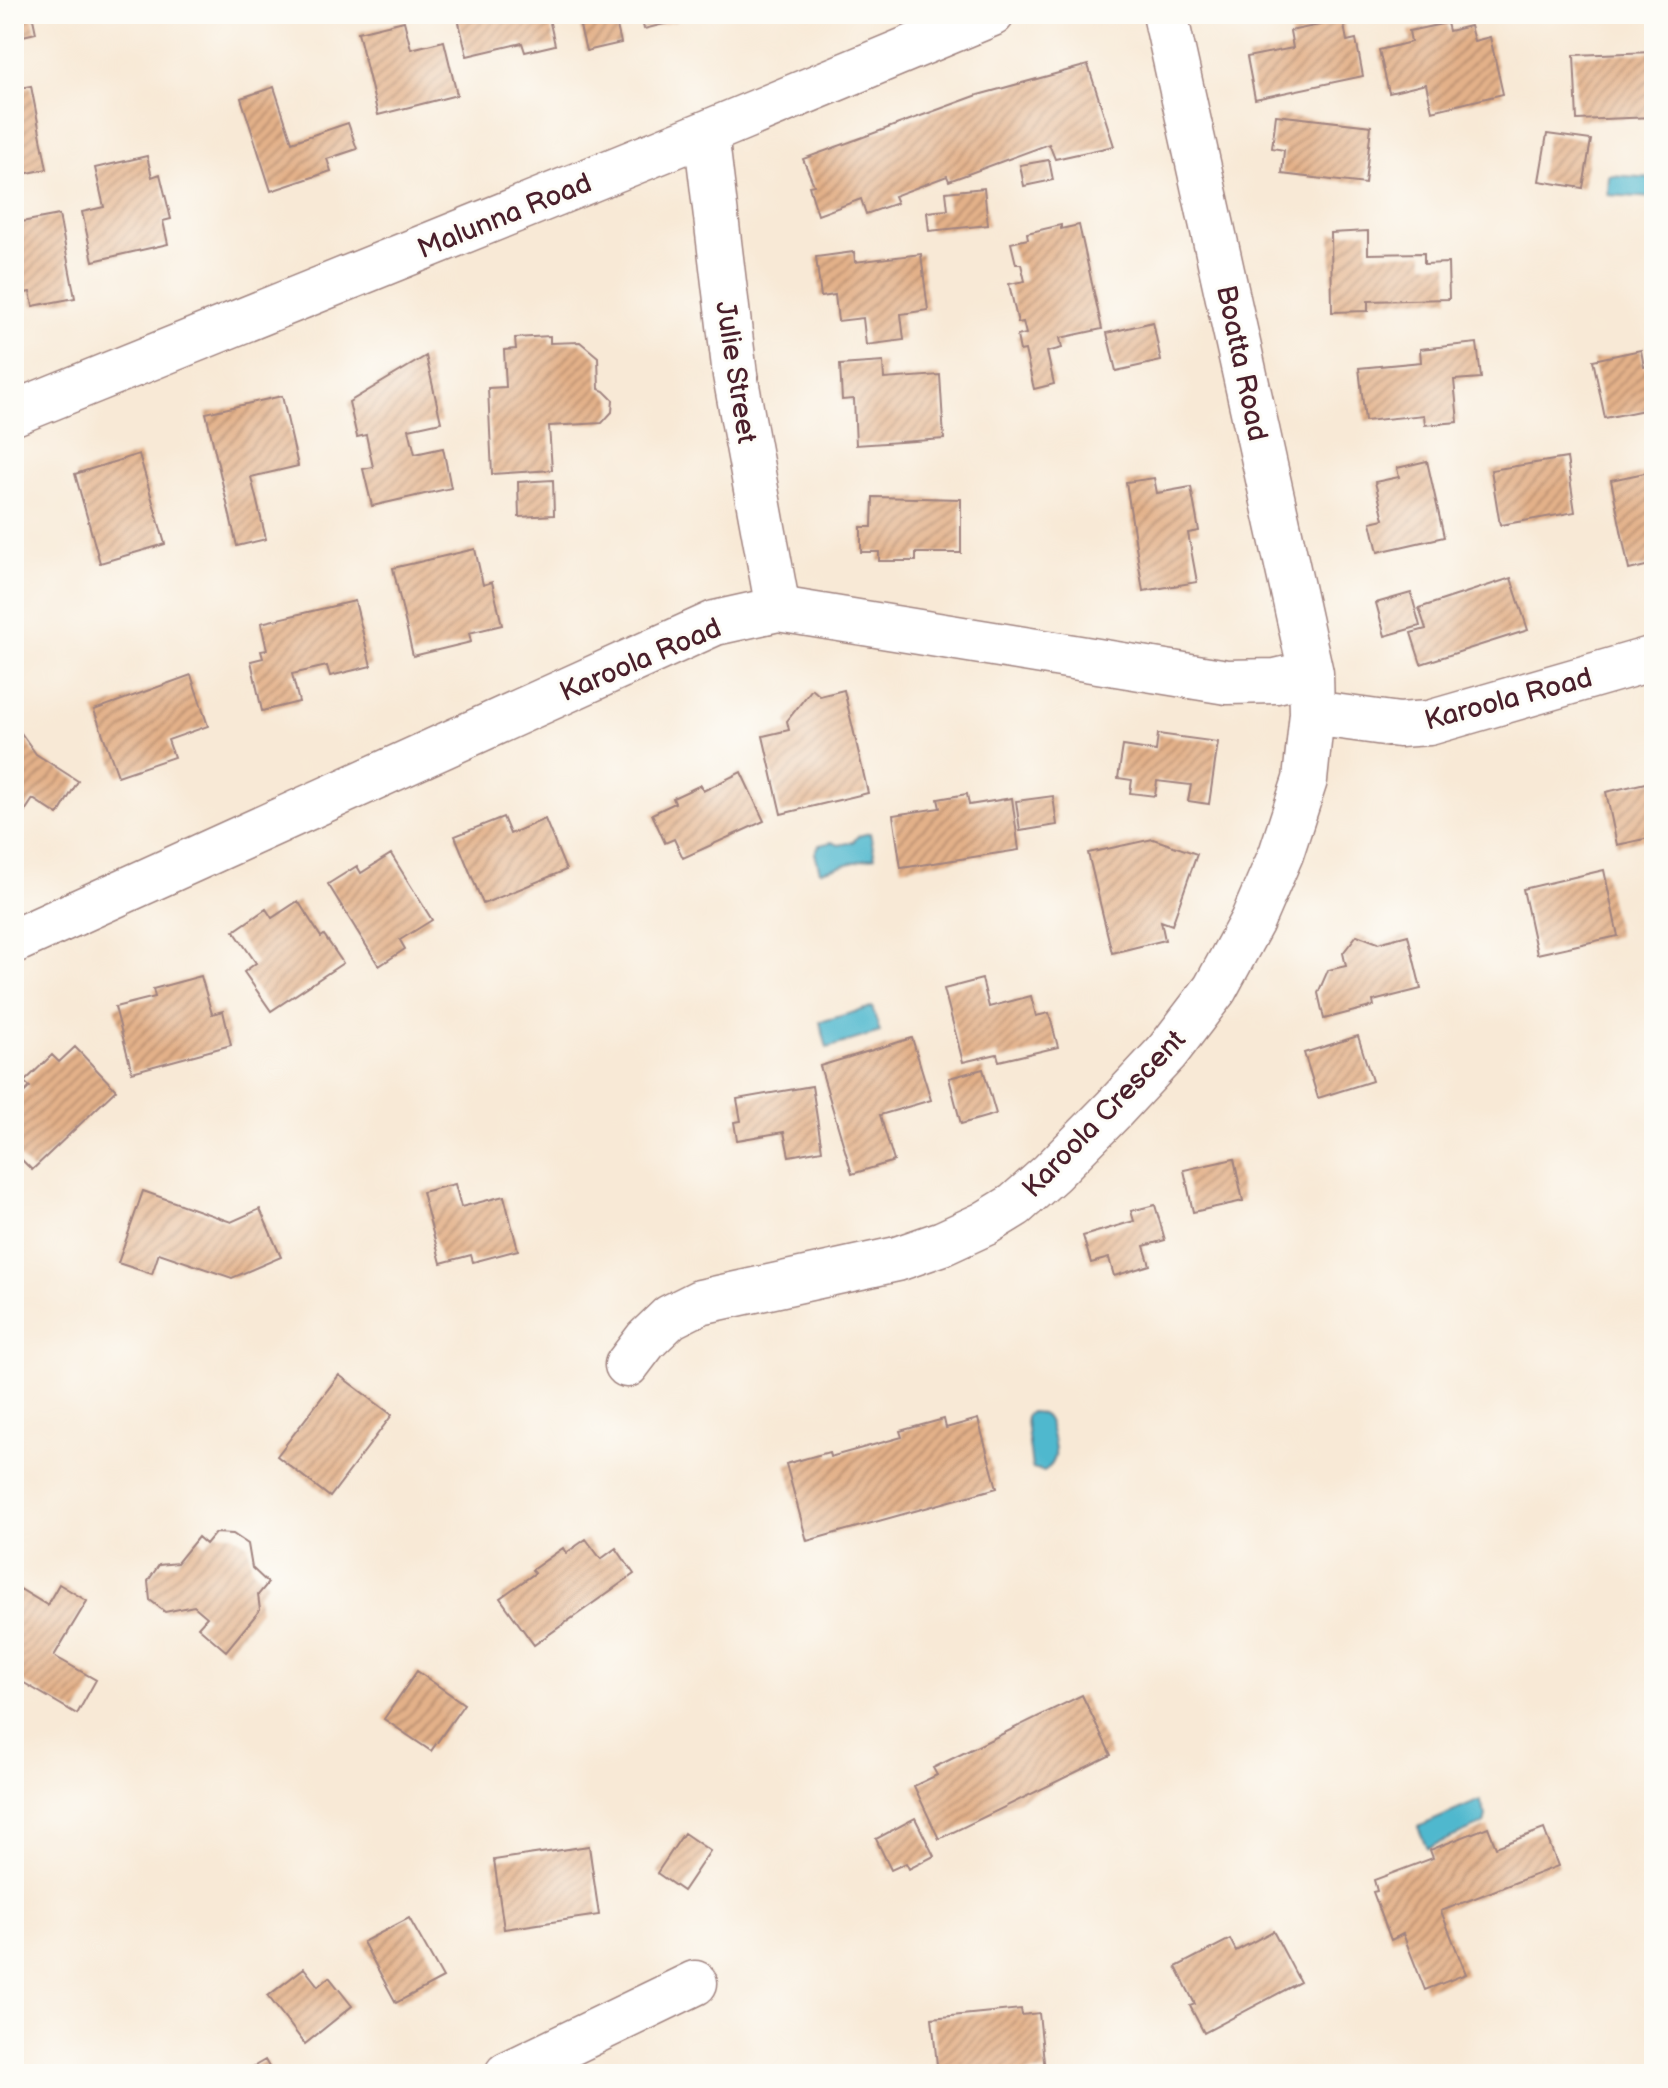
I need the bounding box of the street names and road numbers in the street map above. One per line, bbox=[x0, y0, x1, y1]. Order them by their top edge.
street label: Malunna Road bbox=[413, 167, 596, 266]
street label: Boatta Road bbox=[1209, 282, 1274, 444]
street label: Julie Street bbox=[708, 299, 763, 446]
street label: Karoola Road bbox=[555, 612, 726, 709]
street label: Karoola Road bbox=[1421, 661, 1596, 738]
street label: Karoola Crescent bbox=[1016, 1023, 1193, 1205]

